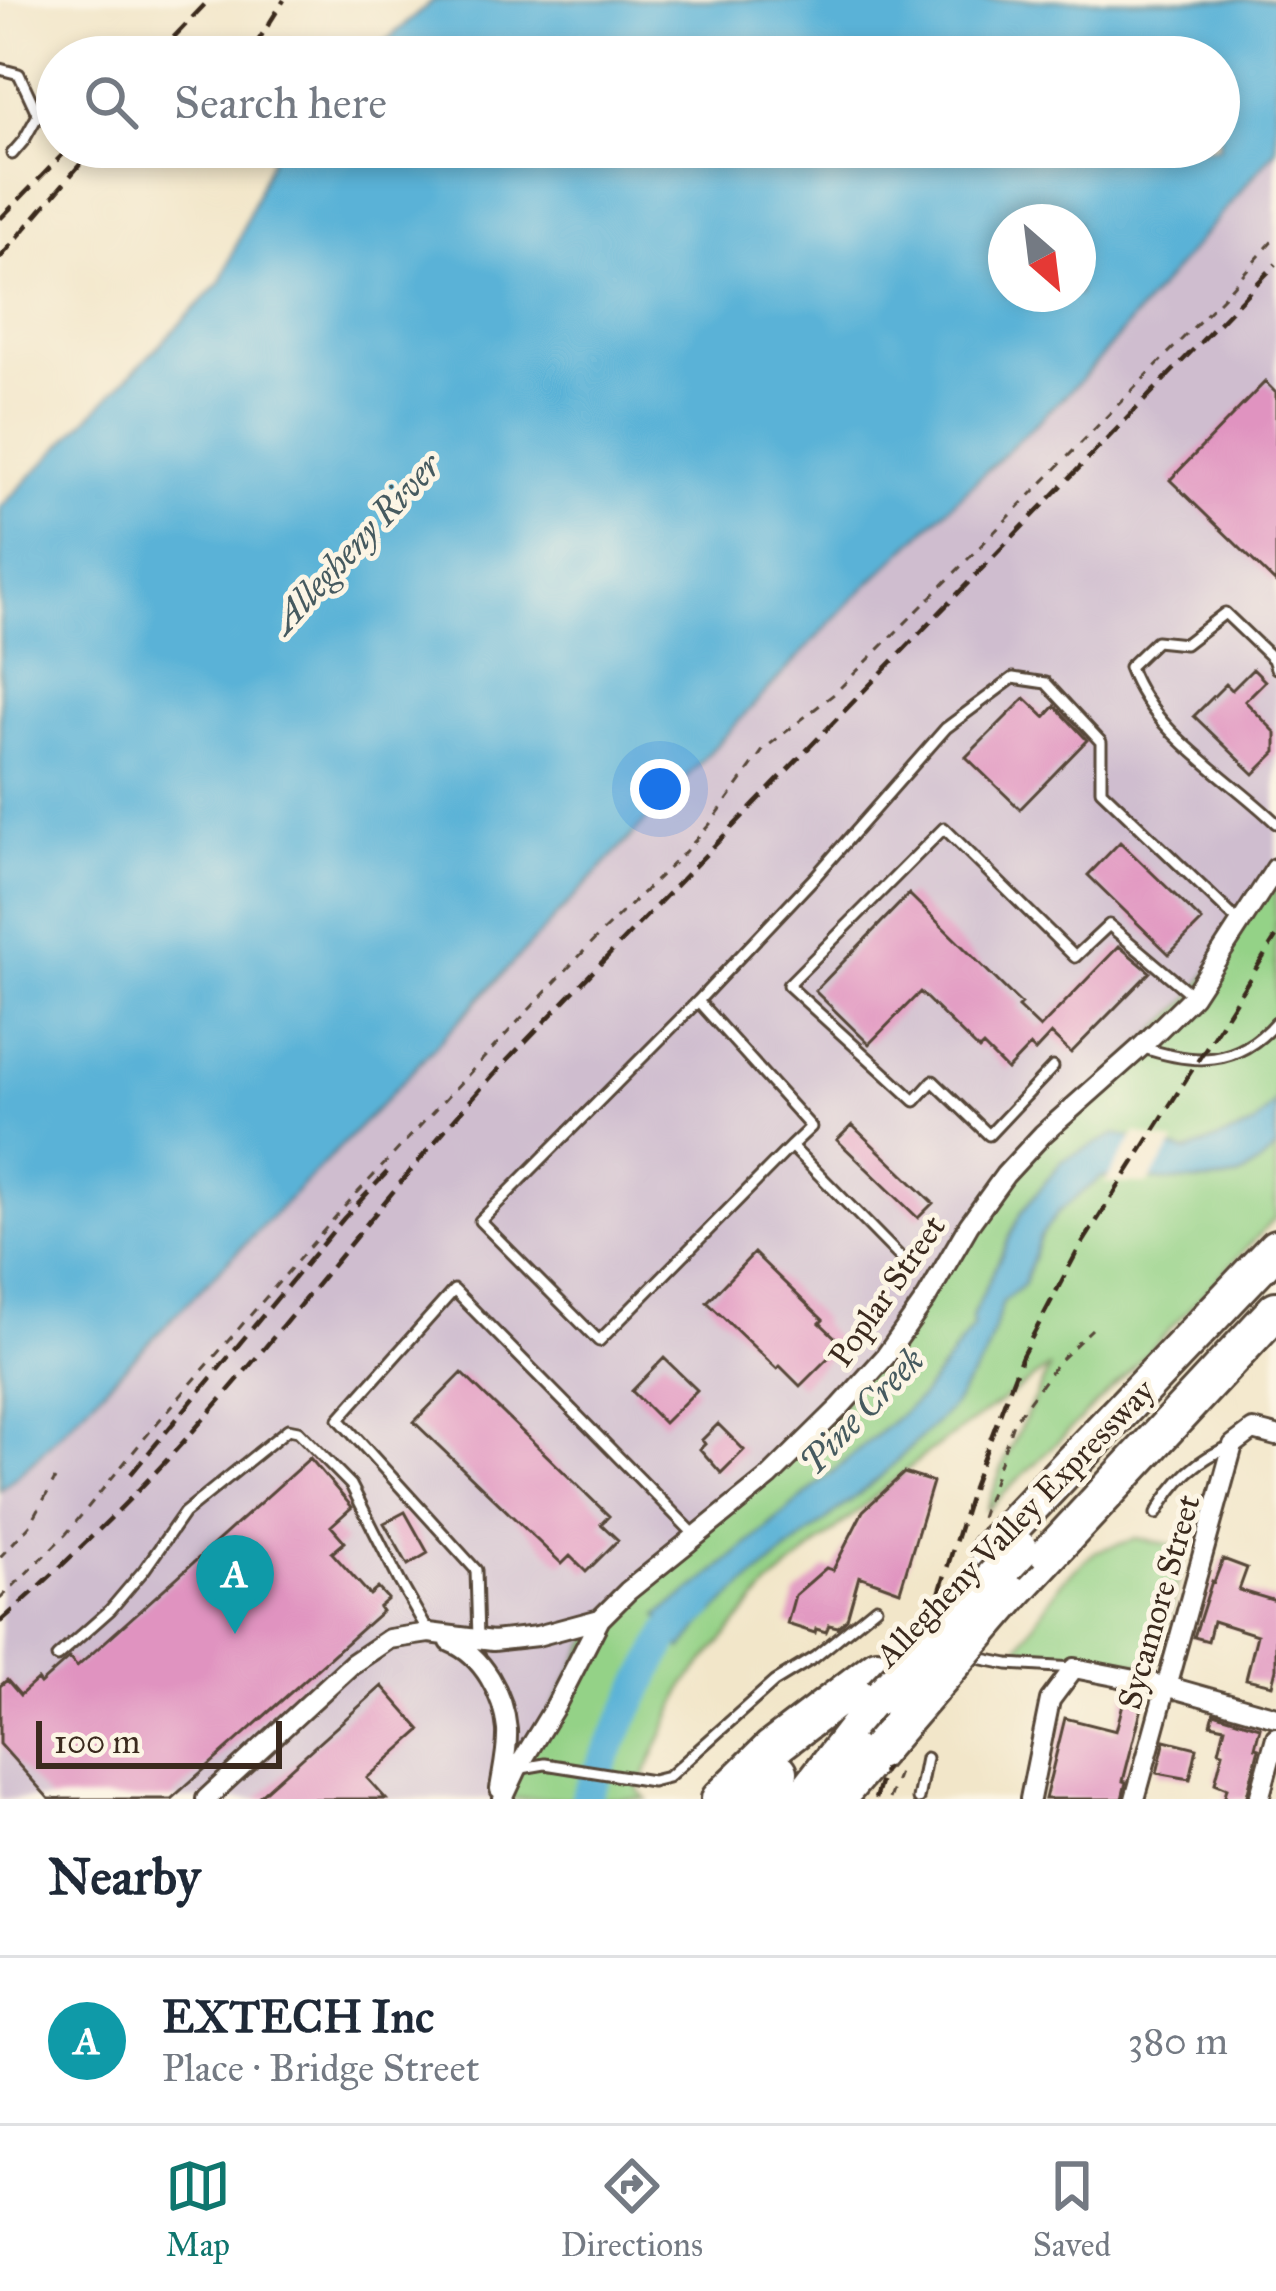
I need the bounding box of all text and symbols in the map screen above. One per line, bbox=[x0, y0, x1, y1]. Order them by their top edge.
search box bbox=[36, 36, 1240, 168]
icon: search bbox=[78, 69, 144, 135]
text: Search here bbox=[174, 75, 387, 130]
north arrow bbox=[988, 204, 1096, 312]
water label: Allegheny River bbox=[259, 443, 452, 645]
your location bbox=[630, 759, 690, 819]
street label: Poplar Street bbox=[820, 1207, 954, 1374]
water label: Pine Creek bbox=[791, 1338, 933, 1484]
street label: Allegheny Valley Expressway bbox=[866, 1371, 1163, 1677]
street label: Sycamore Street bbox=[1109, 1490, 1209, 1714]
pin: A bbox=[196, 1535, 274, 1634]
scale bar bbox=[36, 1715, 282, 1768]
text: 100 m bbox=[54, 1722, 140, 1762]
text: Nearby bbox=[48, 1846, 200, 1908]
text: EXTECH Inc bbox=[162, 1989, 434, 2044]
text: A bbox=[74, 2017, 100, 2065]
text: 380 m bbox=[1128, 2017, 1228, 2065]
text: Place · Bridge Street bbox=[162, 2044, 479, 2092]
tab: Map bbox=[165, 2153, 231, 2265]
tab: Directions bbox=[561, 2153, 703, 2265]
tab: Saved bbox=[1033, 2153, 1111, 2265]

